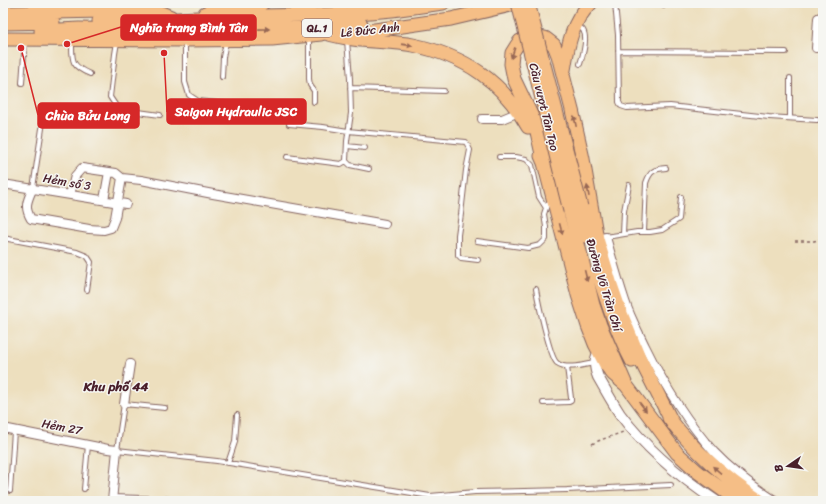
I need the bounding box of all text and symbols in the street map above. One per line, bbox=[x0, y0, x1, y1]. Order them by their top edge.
callout: Nghĩa trang Bình Tân bbox=[121, 15, 256, 40]
text: Nghĩa trang Bình Tân bbox=[129, 16, 249, 39]
street label: Lê Đức Anh bbox=[339, 16, 401, 44]
road number: QL.1 bbox=[302, 19, 332, 37]
one-way arrow bbox=[258, 26, 271, 32]
one-way arrow bbox=[401, 41, 413, 48]
one-way arrow bbox=[510, 48, 516, 60]
street label: Cầu vượt Tân Tạo bbox=[522, 61, 566, 153]
callout: Saigon Hydraulic JSC bbox=[167, 99, 306, 124]
text: Saigon Hydraulic JSC bbox=[174, 100, 297, 123]
callout: Chùa Bửu Long bbox=[38, 103, 139, 128]
text: Chùa Bửu Long bbox=[45, 104, 131, 127]
one-way arrow bbox=[571, 115, 577, 127]
street label: Hẻm số 3 bbox=[41, 167, 93, 197]
one-way arrow bbox=[585, 185, 591, 197]
one-way arrow bbox=[558, 223, 564, 235]
street label: Đường Võ Trần Chí bbox=[579, 236, 629, 336]
one-way arrow bbox=[583, 270, 589, 282]
district label: Khu phố 44 bbox=[83, 375, 149, 398]
one-way arrow bbox=[638, 402, 647, 413]
street label: Hẻm 27 bbox=[40, 412, 85, 442]
north arrow bbox=[768, 446, 808, 486]
text: B bbox=[769, 463, 789, 474]
one-way arrow bbox=[712, 465, 723, 474]

